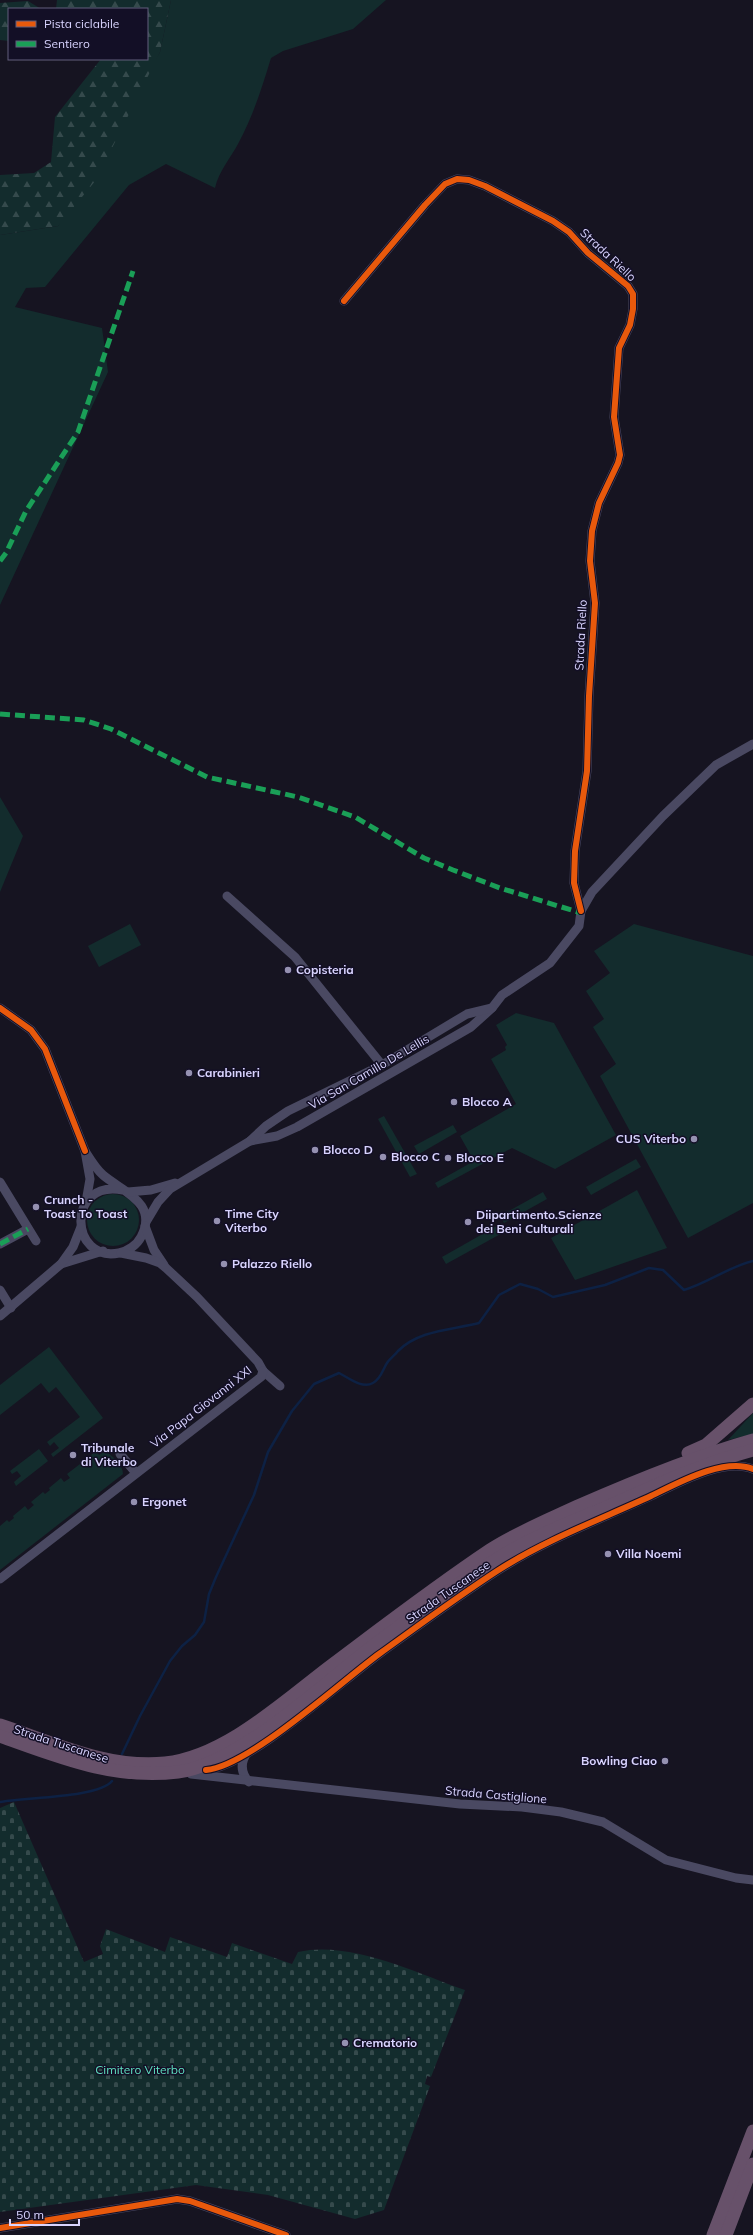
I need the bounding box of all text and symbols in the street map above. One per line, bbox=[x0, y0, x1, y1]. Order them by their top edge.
legend bbox=[8, 8, 148, 60]
text: Pista ciclabile bbox=[44, 16, 119, 31]
text: Sentiero bbox=[44, 36, 90, 51]
street label: Strada Riello bbox=[577, 225, 640, 284]
street label: Strada Riello bbox=[571, 599, 590, 671]
place label: Copisteria bbox=[296, 962, 354, 977]
marker: Copisteria bbox=[283, 965, 293, 975]
street label: Via San Camillo De Lellis bbox=[306, 1031, 432, 1112]
place label: Carabinieri bbox=[197, 1065, 260, 1080]
marker: Carabinieri bbox=[184, 1068, 194, 1078]
place label: Blocco A bbox=[462, 1094, 512, 1109]
marker: Blocco A bbox=[449, 1097, 459, 1107]
place label: CUS Viterbo bbox=[616, 1131, 686, 1146]
marker: CUS Viterbo bbox=[689, 1134, 699, 1144]
place label: Blocco D bbox=[323, 1142, 373, 1157]
marker: Blocco D bbox=[310, 1145, 320, 1155]
place label: Blocco C bbox=[391, 1149, 440, 1164]
place label: Blocco E bbox=[456, 1150, 504, 1165]
marker: Blocco C bbox=[378, 1152, 388, 1162]
marker: Blocco E bbox=[443, 1153, 453, 1163]
place label: Crunch - Toast To Toast bbox=[44, 1192, 128, 1221]
marker: Crunch - Toast To Toast bbox=[31, 1202, 41, 1212]
place label: Time City Viterbo bbox=[224, 1206, 279, 1235]
place label: Diipartimento.Scienze dei Beni Culturali bbox=[476, 1207, 602, 1236]
marker: Time City Viterbo bbox=[212, 1216, 222, 1226]
marker: Diipartimento.Scienze dei Beni Culturali bbox=[463, 1217, 473, 1227]
place label: Palazzo Riello bbox=[232, 1256, 312, 1271]
marker: Palazzo Riello bbox=[219, 1259, 229, 1269]
street label: Via Papa Giovanni XXI bbox=[147, 1362, 254, 1451]
place label: Tribunale di Viterbo bbox=[81, 1440, 137, 1469]
marker: Tribunale di Viterbo bbox=[68, 1450, 78, 1460]
place label: Ergonet bbox=[142, 1494, 187, 1509]
marker: Ergonet bbox=[129, 1497, 139, 1507]
place label: Villa Noemi bbox=[615, 1546, 681, 1561]
marker: Villa Noemi bbox=[603, 1549, 613, 1559]
street label: Strada Tuscanese bbox=[403, 1557, 493, 1626]
street label: Strada Tuscanese bbox=[12, 1721, 111, 1766]
place label: Bowling Ciao bbox=[581, 1753, 657, 1768]
marker: Bowling Ciao bbox=[660, 1756, 670, 1766]
street label: Strada Castiglione bbox=[444, 1783, 548, 1806]
place label: Crematorio bbox=[353, 2035, 417, 2050]
marker: Crematorio bbox=[340, 2038, 350, 2048]
park label: Cimitero Viterbo bbox=[95, 2062, 185, 2077]
scale bar bbox=[10, 2201, 79, 2227]
text: 50 m bbox=[16, 2207, 44, 2222]

